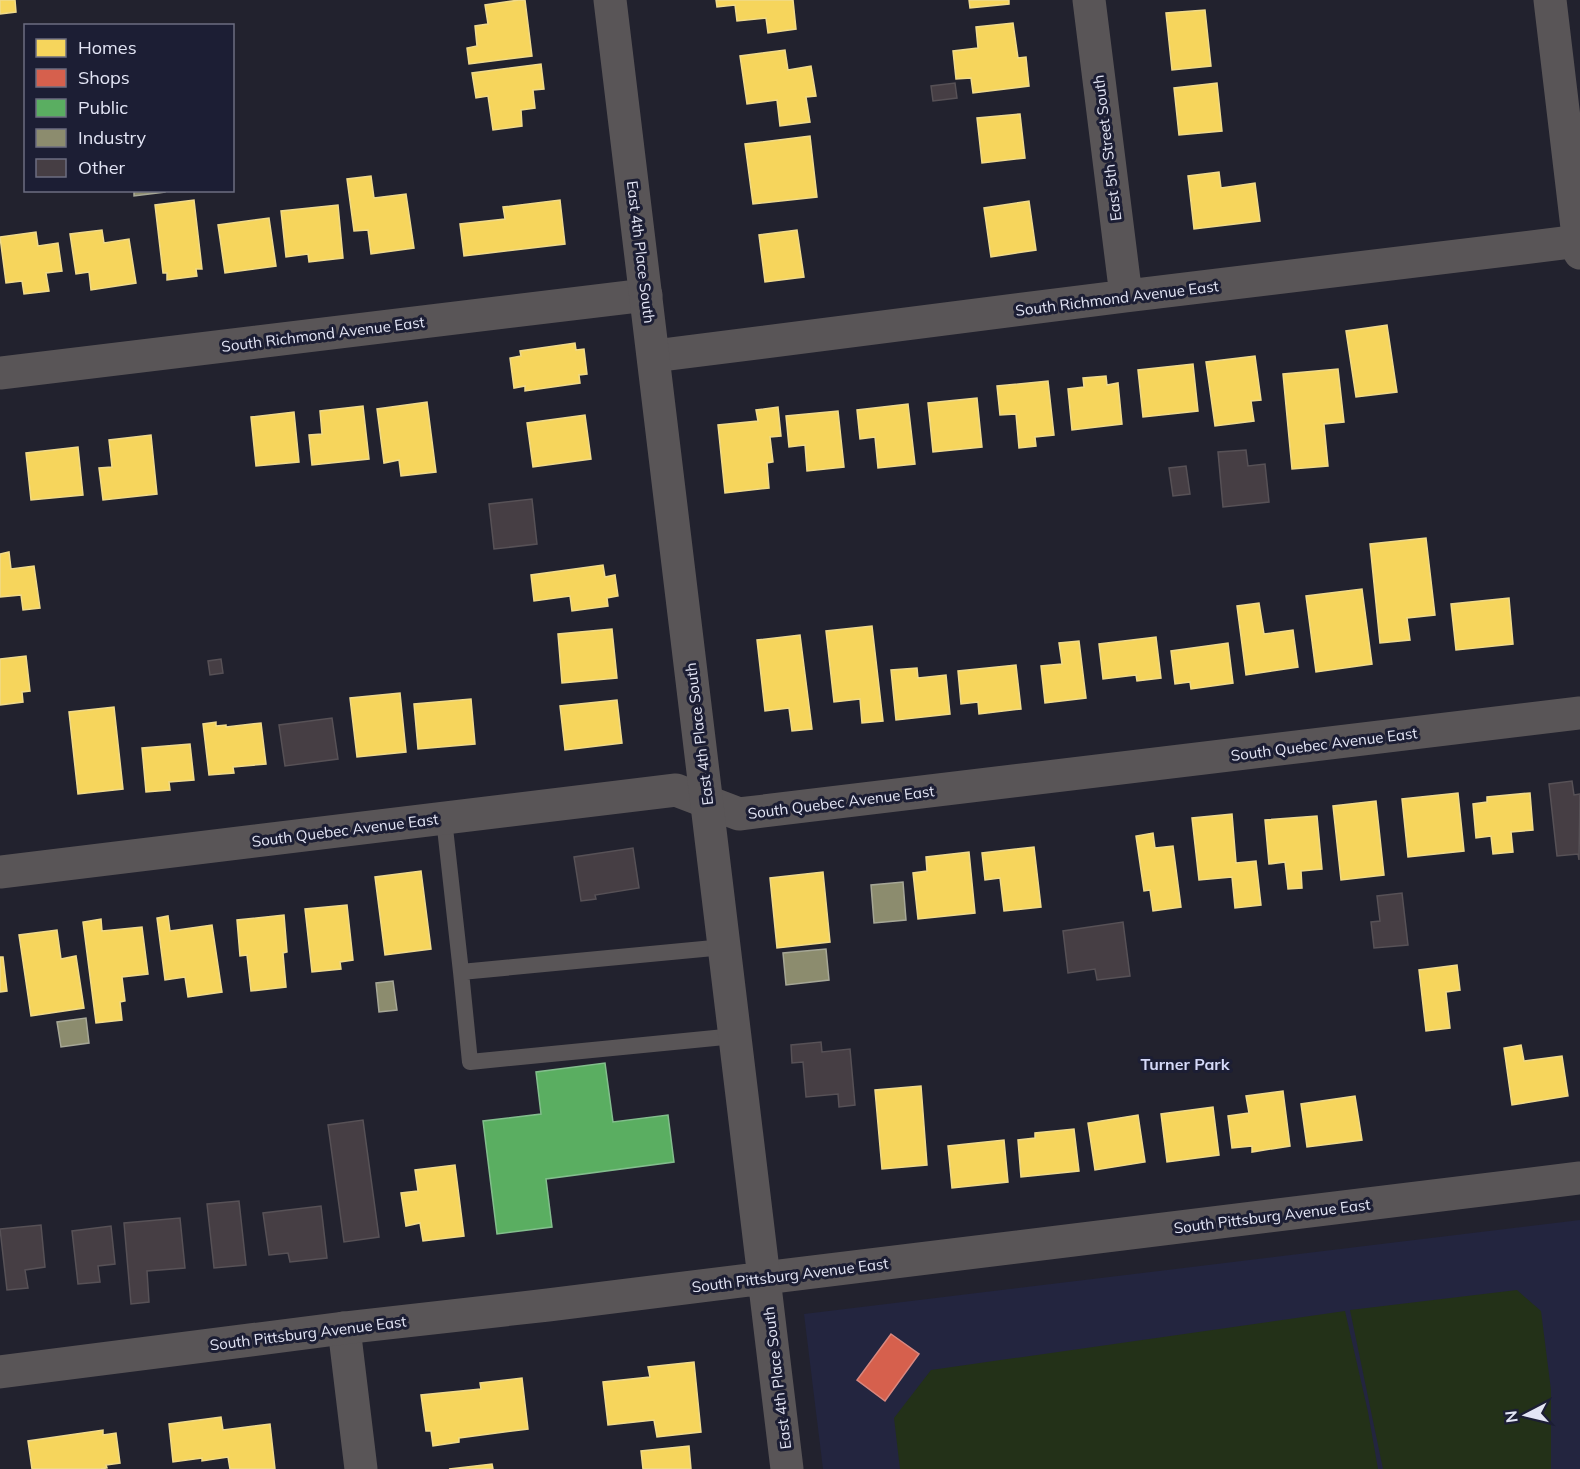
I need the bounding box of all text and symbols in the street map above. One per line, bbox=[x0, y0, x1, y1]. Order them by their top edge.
legend bbox=[24, 24, 234, 192]
text: Homes bbox=[78, 36, 137, 59]
text: Shops bbox=[78, 66, 130, 89]
street label: East 5th Street South bbox=[1089, 74, 1125, 222]
text: Public bbox=[78, 96, 128, 119]
text: Industry bbox=[78, 126, 147, 149]
text: Other bbox=[78, 156, 126, 179]
street label: East 4th Place South bbox=[623, 180, 659, 324]
street label: South Richmond Avenue East bbox=[1014, 276, 1220, 320]
street label: South Richmond Avenue East bbox=[220, 312, 426, 356]
street label: East 4th Place South bbox=[681, 662, 717, 806]
street label: South Quebec Avenue East bbox=[1230, 723, 1418, 765]
street label: South Quebec Avenue East bbox=[747, 781, 935, 823]
street label: South Quebec Avenue East bbox=[251, 809, 439, 851]
district label: Turner Park bbox=[1141, 1054, 1231, 1074]
street label: South Pittsburg Avenue East bbox=[1173, 1195, 1371, 1237]
street label: South Pittsburg Avenue East bbox=[691, 1254, 889, 1296]
street label: East 4th Place South bbox=[759, 1306, 795, 1450]
street label: South Pittsburg Avenue East bbox=[209, 1312, 407, 1354]
north arrow bbox=[1496, 1385, 1556, 1445]
text: N bbox=[1500, 1410, 1522, 1424]

